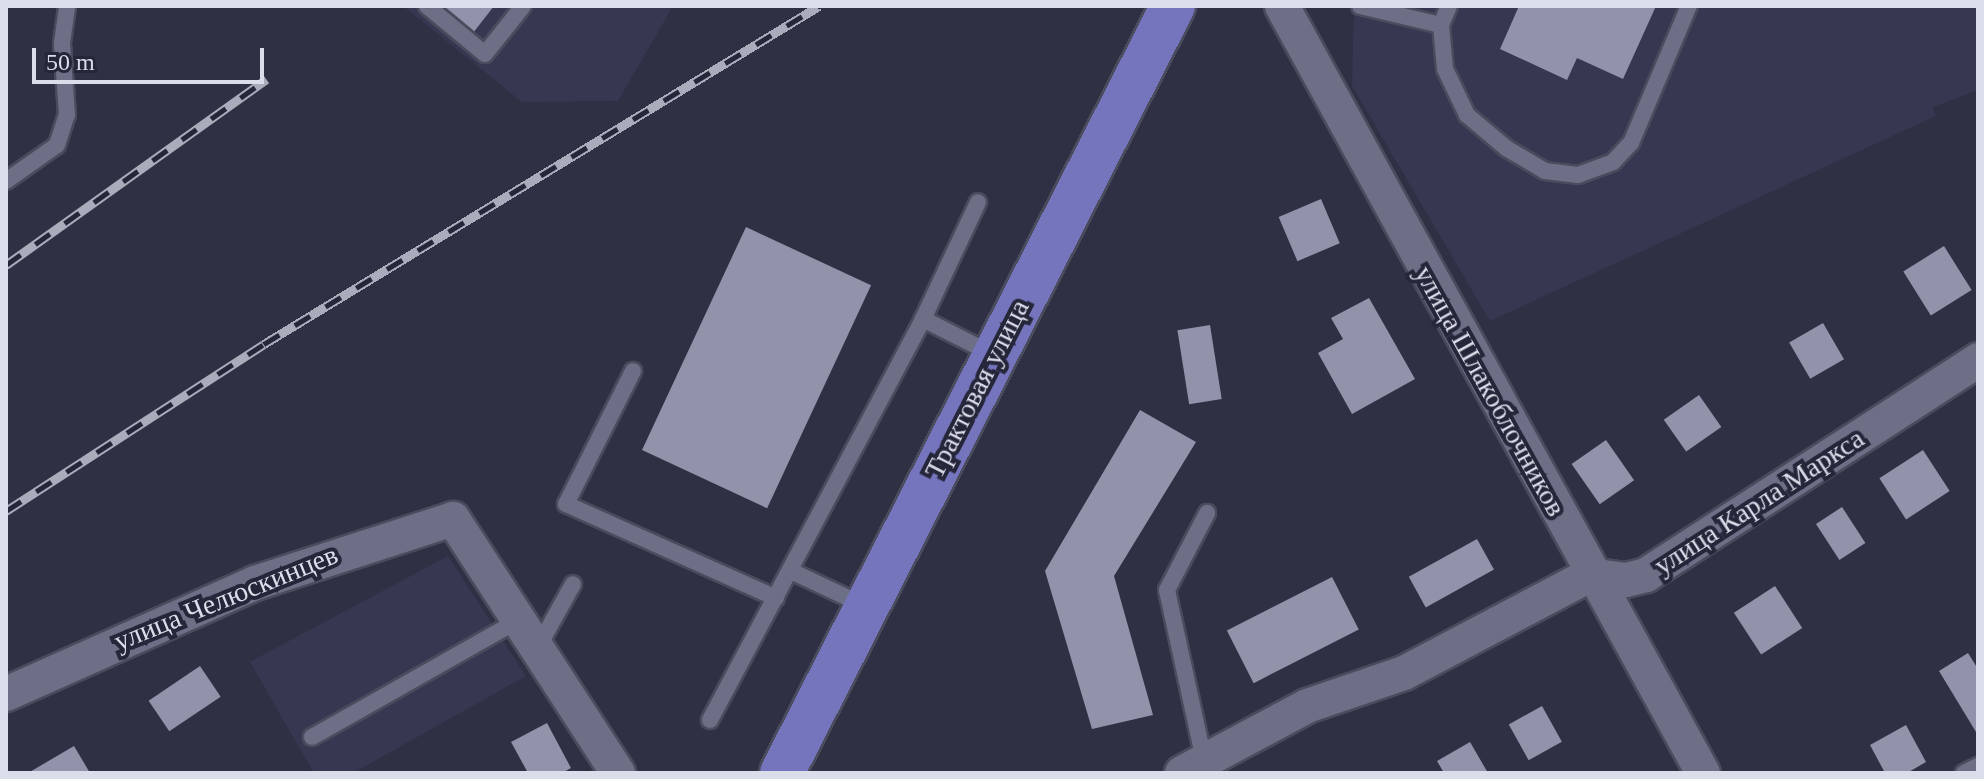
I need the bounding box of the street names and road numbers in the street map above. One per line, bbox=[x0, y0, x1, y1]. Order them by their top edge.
street label: улица Шлакоблочников bbox=[1407, 260, 1573, 522]
street label: Трактовая улица bbox=[918, 294, 1036, 484]
street label: улица Карла Маркса bbox=[1648, 422, 1870, 582]
street label: улица Челюскинцев bbox=[109, 538, 343, 658]

